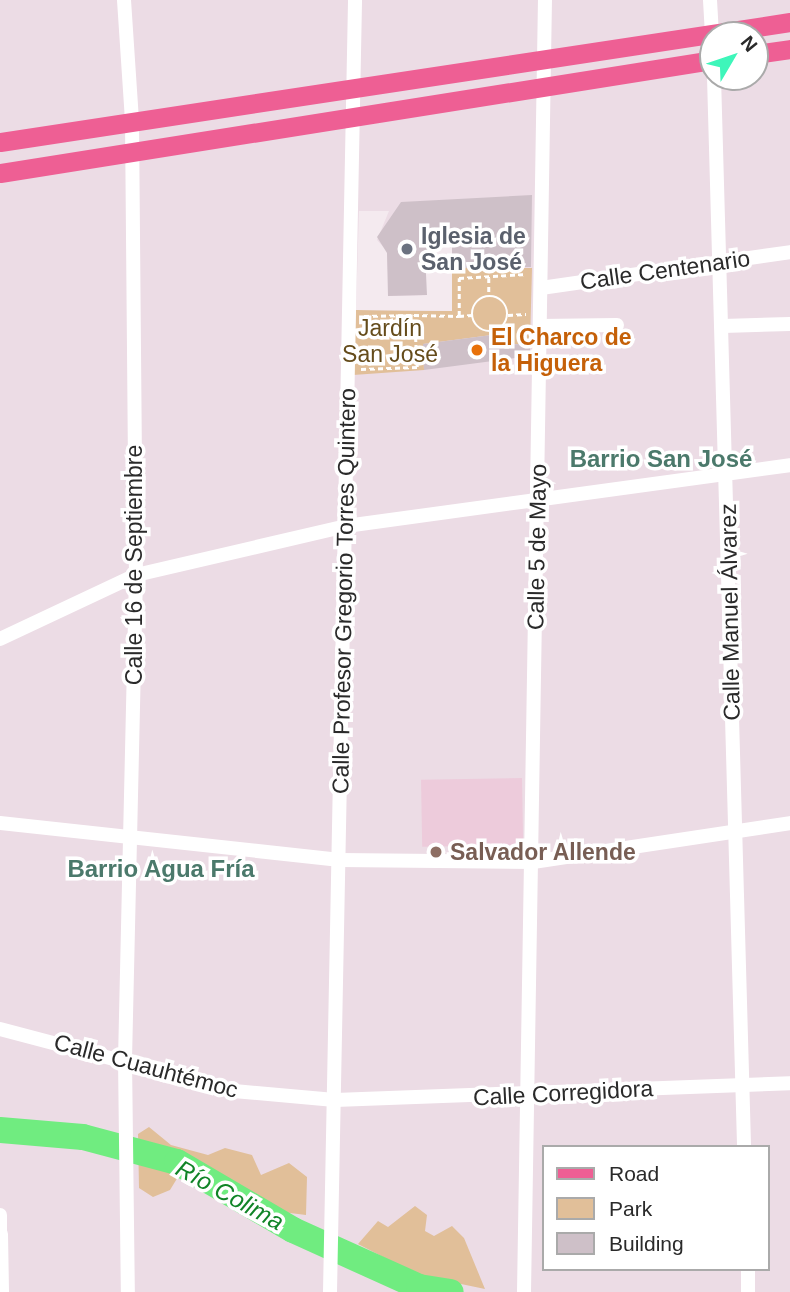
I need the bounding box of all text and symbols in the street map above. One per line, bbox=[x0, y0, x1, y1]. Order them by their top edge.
north arrow bbox=[699, 21, 769, 91]
text: N bbox=[737, 32, 762, 56]
place label: Iglesia de San José bbox=[421, 222, 526, 276]
marker: Iglesia de San José bbox=[399, 241, 415, 257]
street label: Calle Centenario bbox=[578, 244, 752, 296]
park label: Jardín San José bbox=[342, 314, 438, 368]
place label: El Charco de la Higuera bbox=[491, 323, 632, 377]
marker: El Charco de la Higuera bbox=[469, 342, 485, 358]
street label: Calle Profesor Gregorio Torres Quintero bbox=[327, 388, 361, 794]
street label: Calle 16 de Septiembre bbox=[120, 445, 148, 685]
district label: Barrio San José bbox=[570, 445, 752, 473]
street label: Calle 5 de Mayo bbox=[522, 464, 552, 630]
street label: Calle Manuel Álvarez bbox=[714, 503, 746, 721]
place label: Salvador Allende bbox=[450, 838, 637, 866]
marker: Salvador Allende bbox=[428, 844, 444, 860]
district label: Barrio Agua Fría bbox=[67, 855, 255, 883]
street label: Calle Cuauhtémoc bbox=[51, 1028, 241, 1104]
street label: Calle Corregidora bbox=[472, 1075, 654, 1111]
legend bbox=[542, 1145, 769, 1271]
water label: Río Colima bbox=[171, 1154, 289, 1236]
text: Road bbox=[609, 1162, 659, 1185]
text: Park bbox=[609, 1197, 652, 1220]
text: Building bbox=[609, 1232, 684, 1255]

